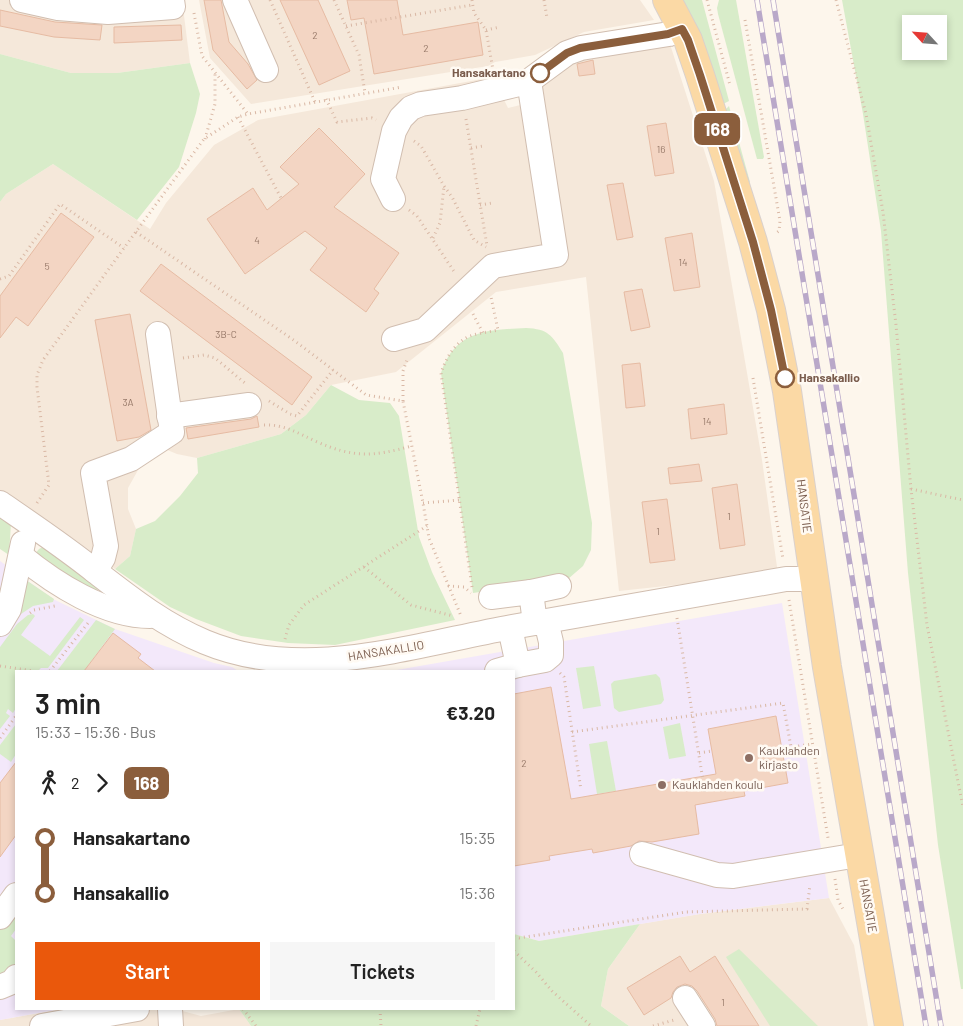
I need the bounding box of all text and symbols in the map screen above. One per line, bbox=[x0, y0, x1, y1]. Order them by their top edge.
north arrow bbox=[902, 15, 948, 60]
map controls bbox=[902, 15, 947, 60]
house number: 2 bbox=[312, 29, 318, 41]
house number: 2 bbox=[423, 42, 429, 54]
marker: Hansakartano bbox=[530, 63, 550, 83]
place label: Hansakartano bbox=[452, 65, 526, 79]
line badge: 168 bbox=[688, 113, 746, 145]
text: 168 bbox=[704, 118, 730, 140]
house number: 16 bbox=[657, 143, 665, 155]
house number: 4 bbox=[254, 234, 260, 246]
house number: 14 bbox=[678, 256, 688, 268]
house number: 5 bbox=[44, 260, 50, 272]
house number: 3B-C bbox=[215, 328, 237, 340]
marker: Hansakallio bbox=[775, 368, 795, 388]
place label: Hansakallio bbox=[799, 370, 860, 384]
house number: 3A bbox=[122, 396, 134, 408]
house number: 14 bbox=[702, 415, 712, 427]
street label: HANSATIE bbox=[795, 478, 815, 534]
house number: 1 bbox=[727, 510, 731, 522]
house number: 1 bbox=[656, 525, 660, 537]
street label: HANSAKALLIO bbox=[347, 637, 425, 663]
text: 3 min bbox=[35, 686, 101, 720]
text: €3.20 bbox=[446, 701, 495, 724]
text: 15:33 – 15:36 · Bus bbox=[35, 722, 156, 741]
place label: Kauklahden kirjasto bbox=[759, 743, 820, 771]
marker: Kauklahden kirjasto bbox=[743, 752, 755, 764]
house number: 2 bbox=[521, 757, 527, 769]
icon: walk bbox=[35, 769, 63, 797]
icon: forward bbox=[88, 769, 116, 797]
text: 168 bbox=[134, 772, 159, 794]
text: 2 bbox=[71, 773, 80, 792]
place label: Kauklahden koulu bbox=[672, 777, 763, 791]
marker: Kauklahden koulu bbox=[656, 779, 668, 791]
text: Hansakartano bbox=[73, 826, 190, 849]
text: 15:35 bbox=[459, 828, 495, 847]
street label: HANSATIE bbox=[857, 878, 881, 934]
text: Hansakallio bbox=[73, 881, 169, 904]
text: 15:36 bbox=[459, 883, 495, 902]
button: Start bbox=[35, 942, 260, 1000]
button: Tickets bbox=[270, 942, 495, 1000]
house number: 1 bbox=[721, 996, 725, 1008]

